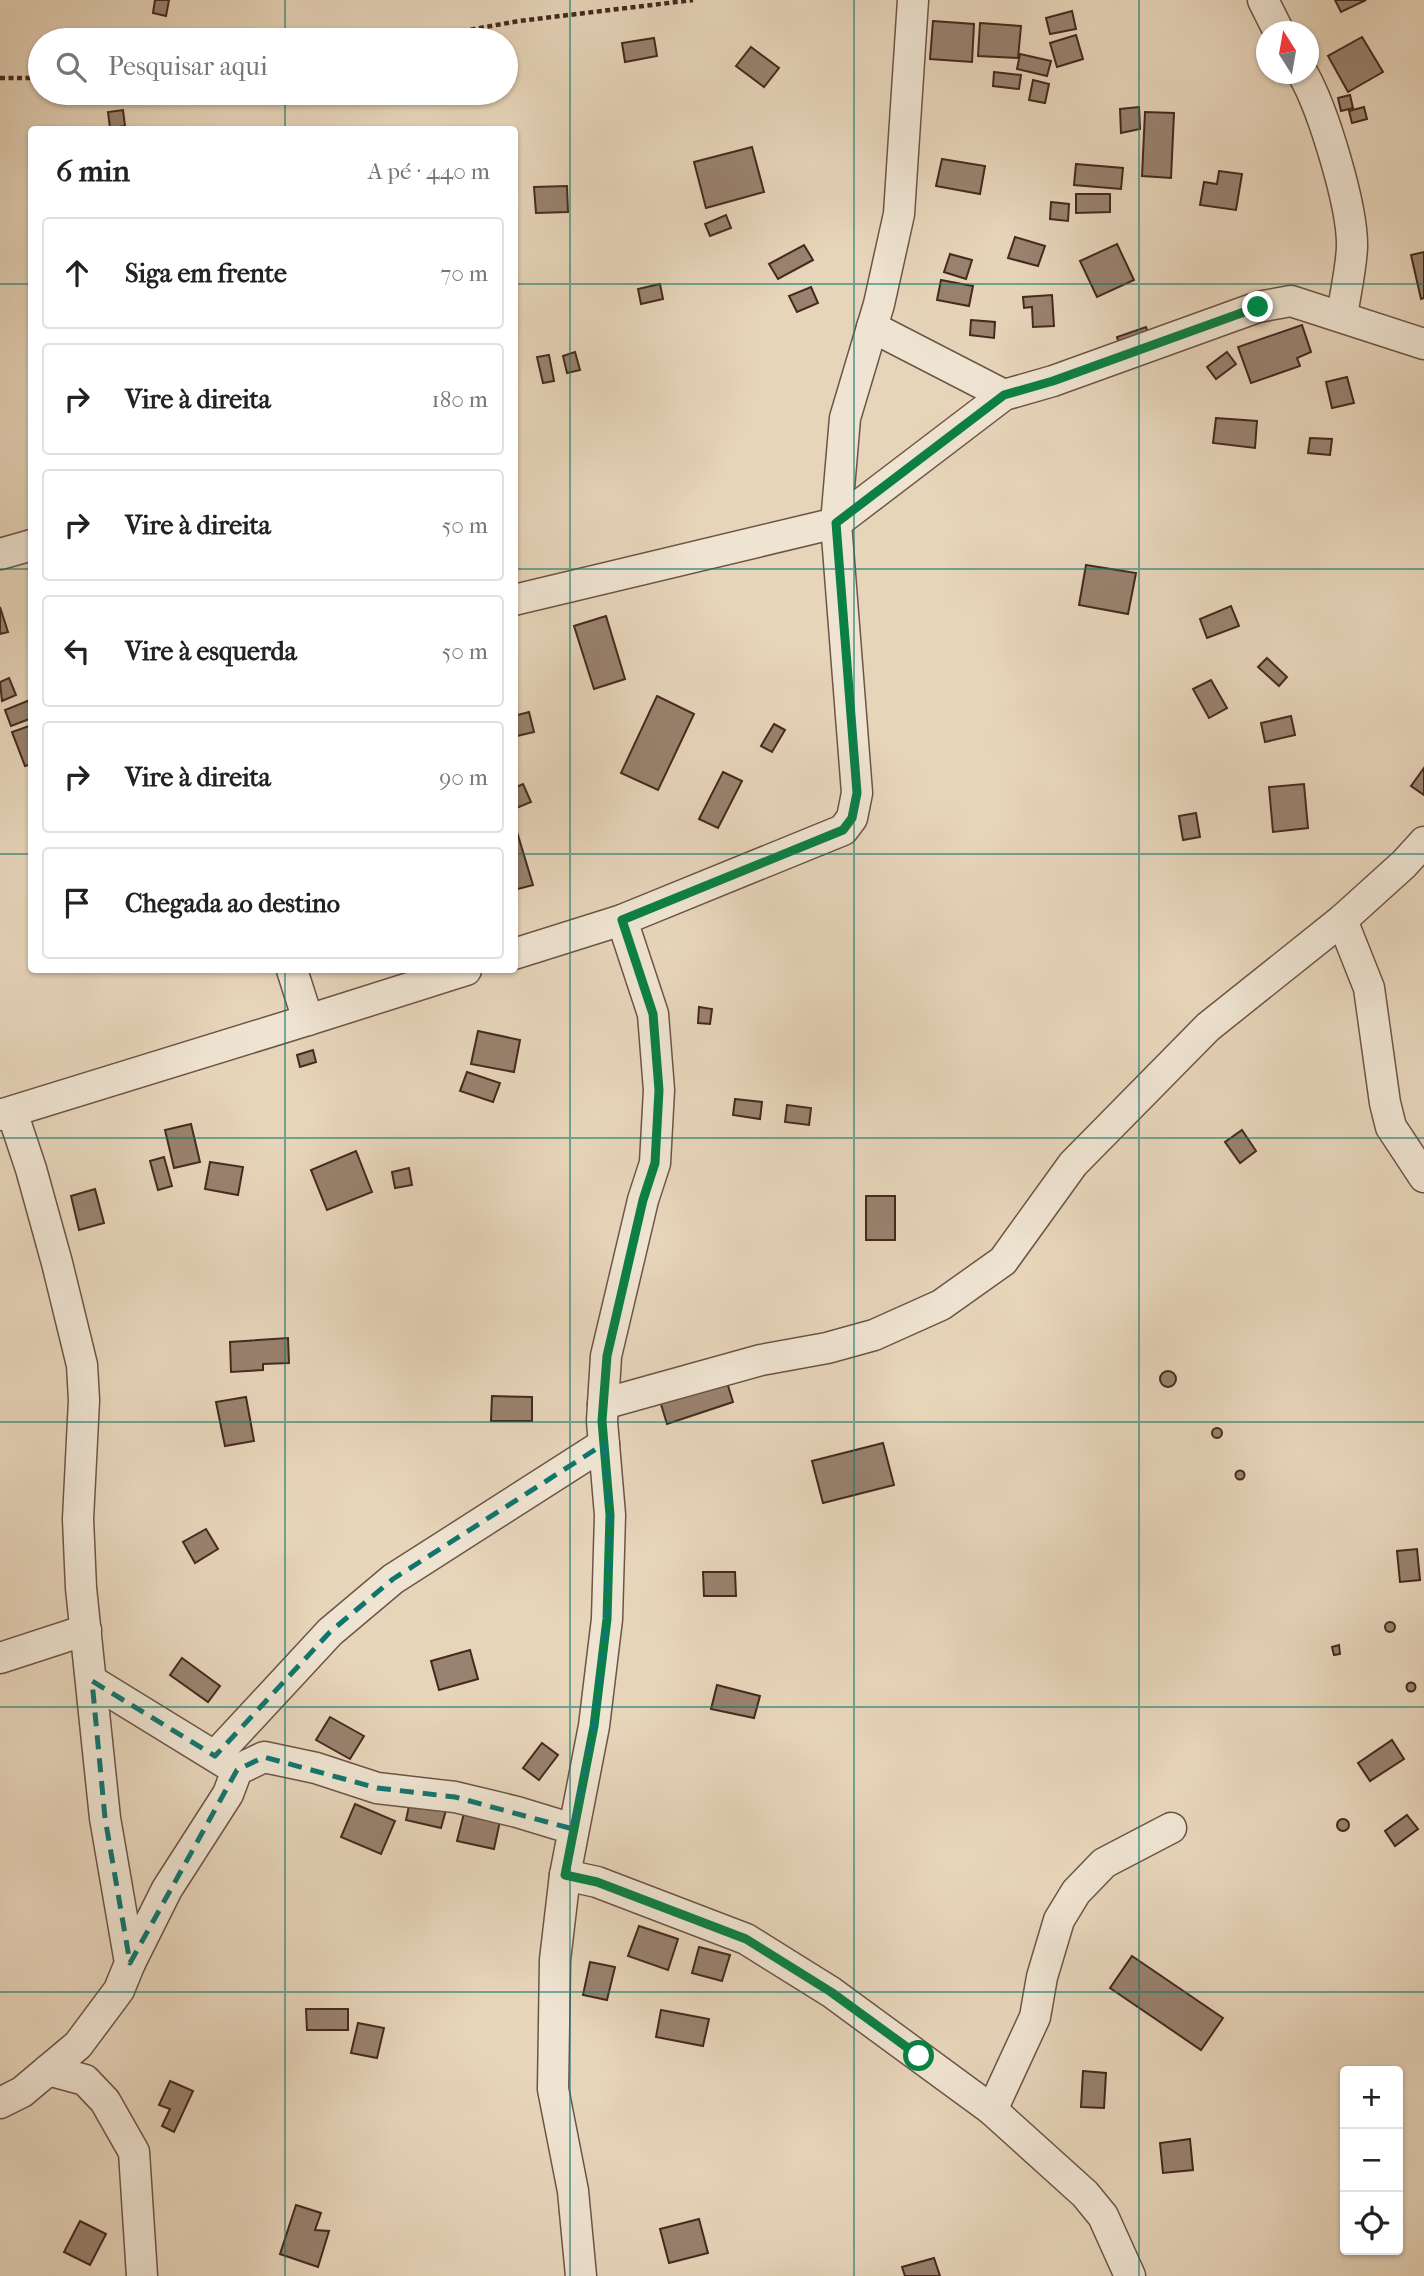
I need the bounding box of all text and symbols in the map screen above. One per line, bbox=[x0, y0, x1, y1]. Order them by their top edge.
north arrow bbox=[1256, 21, 1319, 84]
search box bbox=[28, 28, 518, 105]
icon: search bbox=[52, 48, 90, 86]
text: Pesquisar aqui bbox=[108, 51, 268, 82]
text: 6 min bbox=[56, 154, 130, 189]
text: A pé · 440 m bbox=[368, 158, 490, 185]
icon: ahead bbox=[58, 254, 96, 292]
text: Siga em frente bbox=[125, 258, 287, 289]
text: 70 m bbox=[440, 260, 488, 287]
route end bbox=[1242, 291, 1273, 322]
icon: right bbox=[58, 380, 96, 418]
text: Vire à direita bbox=[125, 384, 271, 415]
text: 180 m bbox=[431, 386, 488, 413]
icon: right bbox=[58, 506, 96, 544]
text: Vire à direita bbox=[125, 510, 271, 541]
text: 50 m bbox=[441, 512, 488, 539]
icon: left bbox=[58, 632, 96, 670]
text: Vire à esquerda bbox=[125, 636, 297, 667]
text: 50 m bbox=[441, 638, 488, 665]
icon: right bbox=[58, 758, 96, 796]
text: Vire à direita bbox=[125, 762, 271, 793]
text: 90 m bbox=[439, 764, 488, 791]
icon: arrive bbox=[58, 884, 96, 922]
text: Chegada ao destino bbox=[125, 888, 340, 919]
route start bbox=[903, 2040, 934, 2071]
map controls bbox=[1340, 2066, 1403, 2255]
button: + bbox=[1340, 2066, 1403, 2129]
button: − bbox=[1340, 2129, 1403, 2192]
button: locate bbox=[1340, 2192, 1403, 2255]

